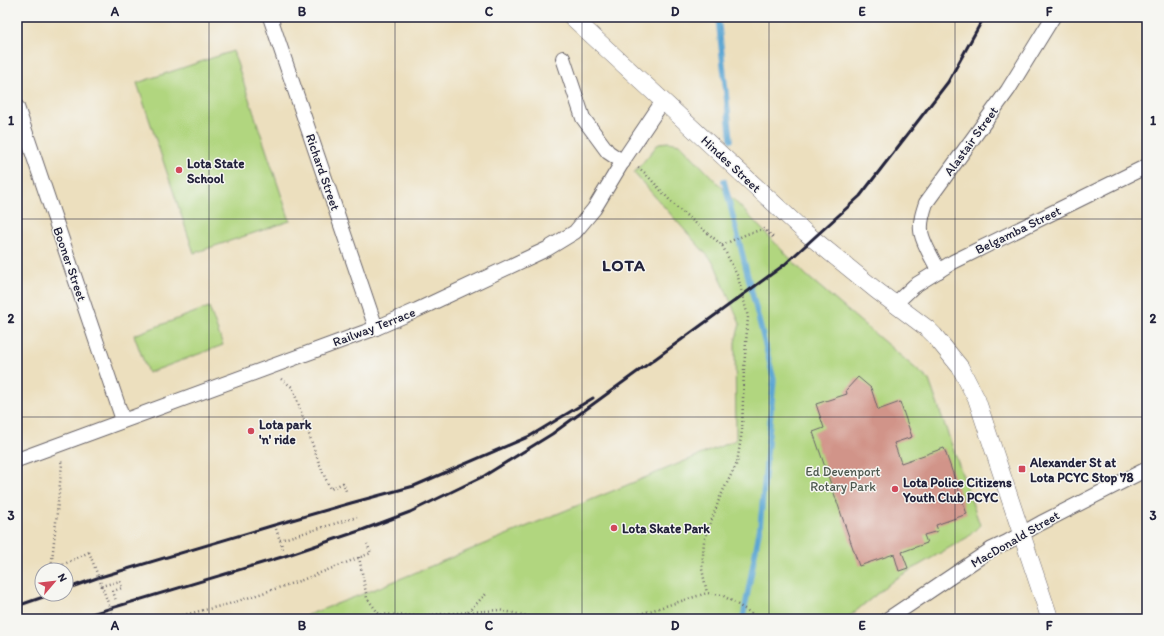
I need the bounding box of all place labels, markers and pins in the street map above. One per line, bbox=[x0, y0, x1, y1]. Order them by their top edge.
place label: Lota State School bbox=[187, 156, 244, 186]
marker: Lota State School bbox=[174, 165, 184, 175]
place label: Lota park 'n' ride bbox=[259, 417, 312, 447]
marker: Lota park 'n' ride bbox=[246, 426, 256, 436]
place label: Alexander St at Lota PCYC Stop 78 bbox=[1029, 455, 1134, 486]
marker: Alexander St at Lota PCYC Stop 78 bbox=[1017, 464, 1027, 474]
place label: Lota Police Citizens Youth Club PCYC bbox=[902, 475, 1012, 505]
marker: Lota Police Citizens Youth Club PCYC bbox=[890, 484, 900, 494]
place label: Lota Skate Park bbox=[622, 521, 710, 536]
marker: Lota Skate Park bbox=[609, 523, 619, 533]

